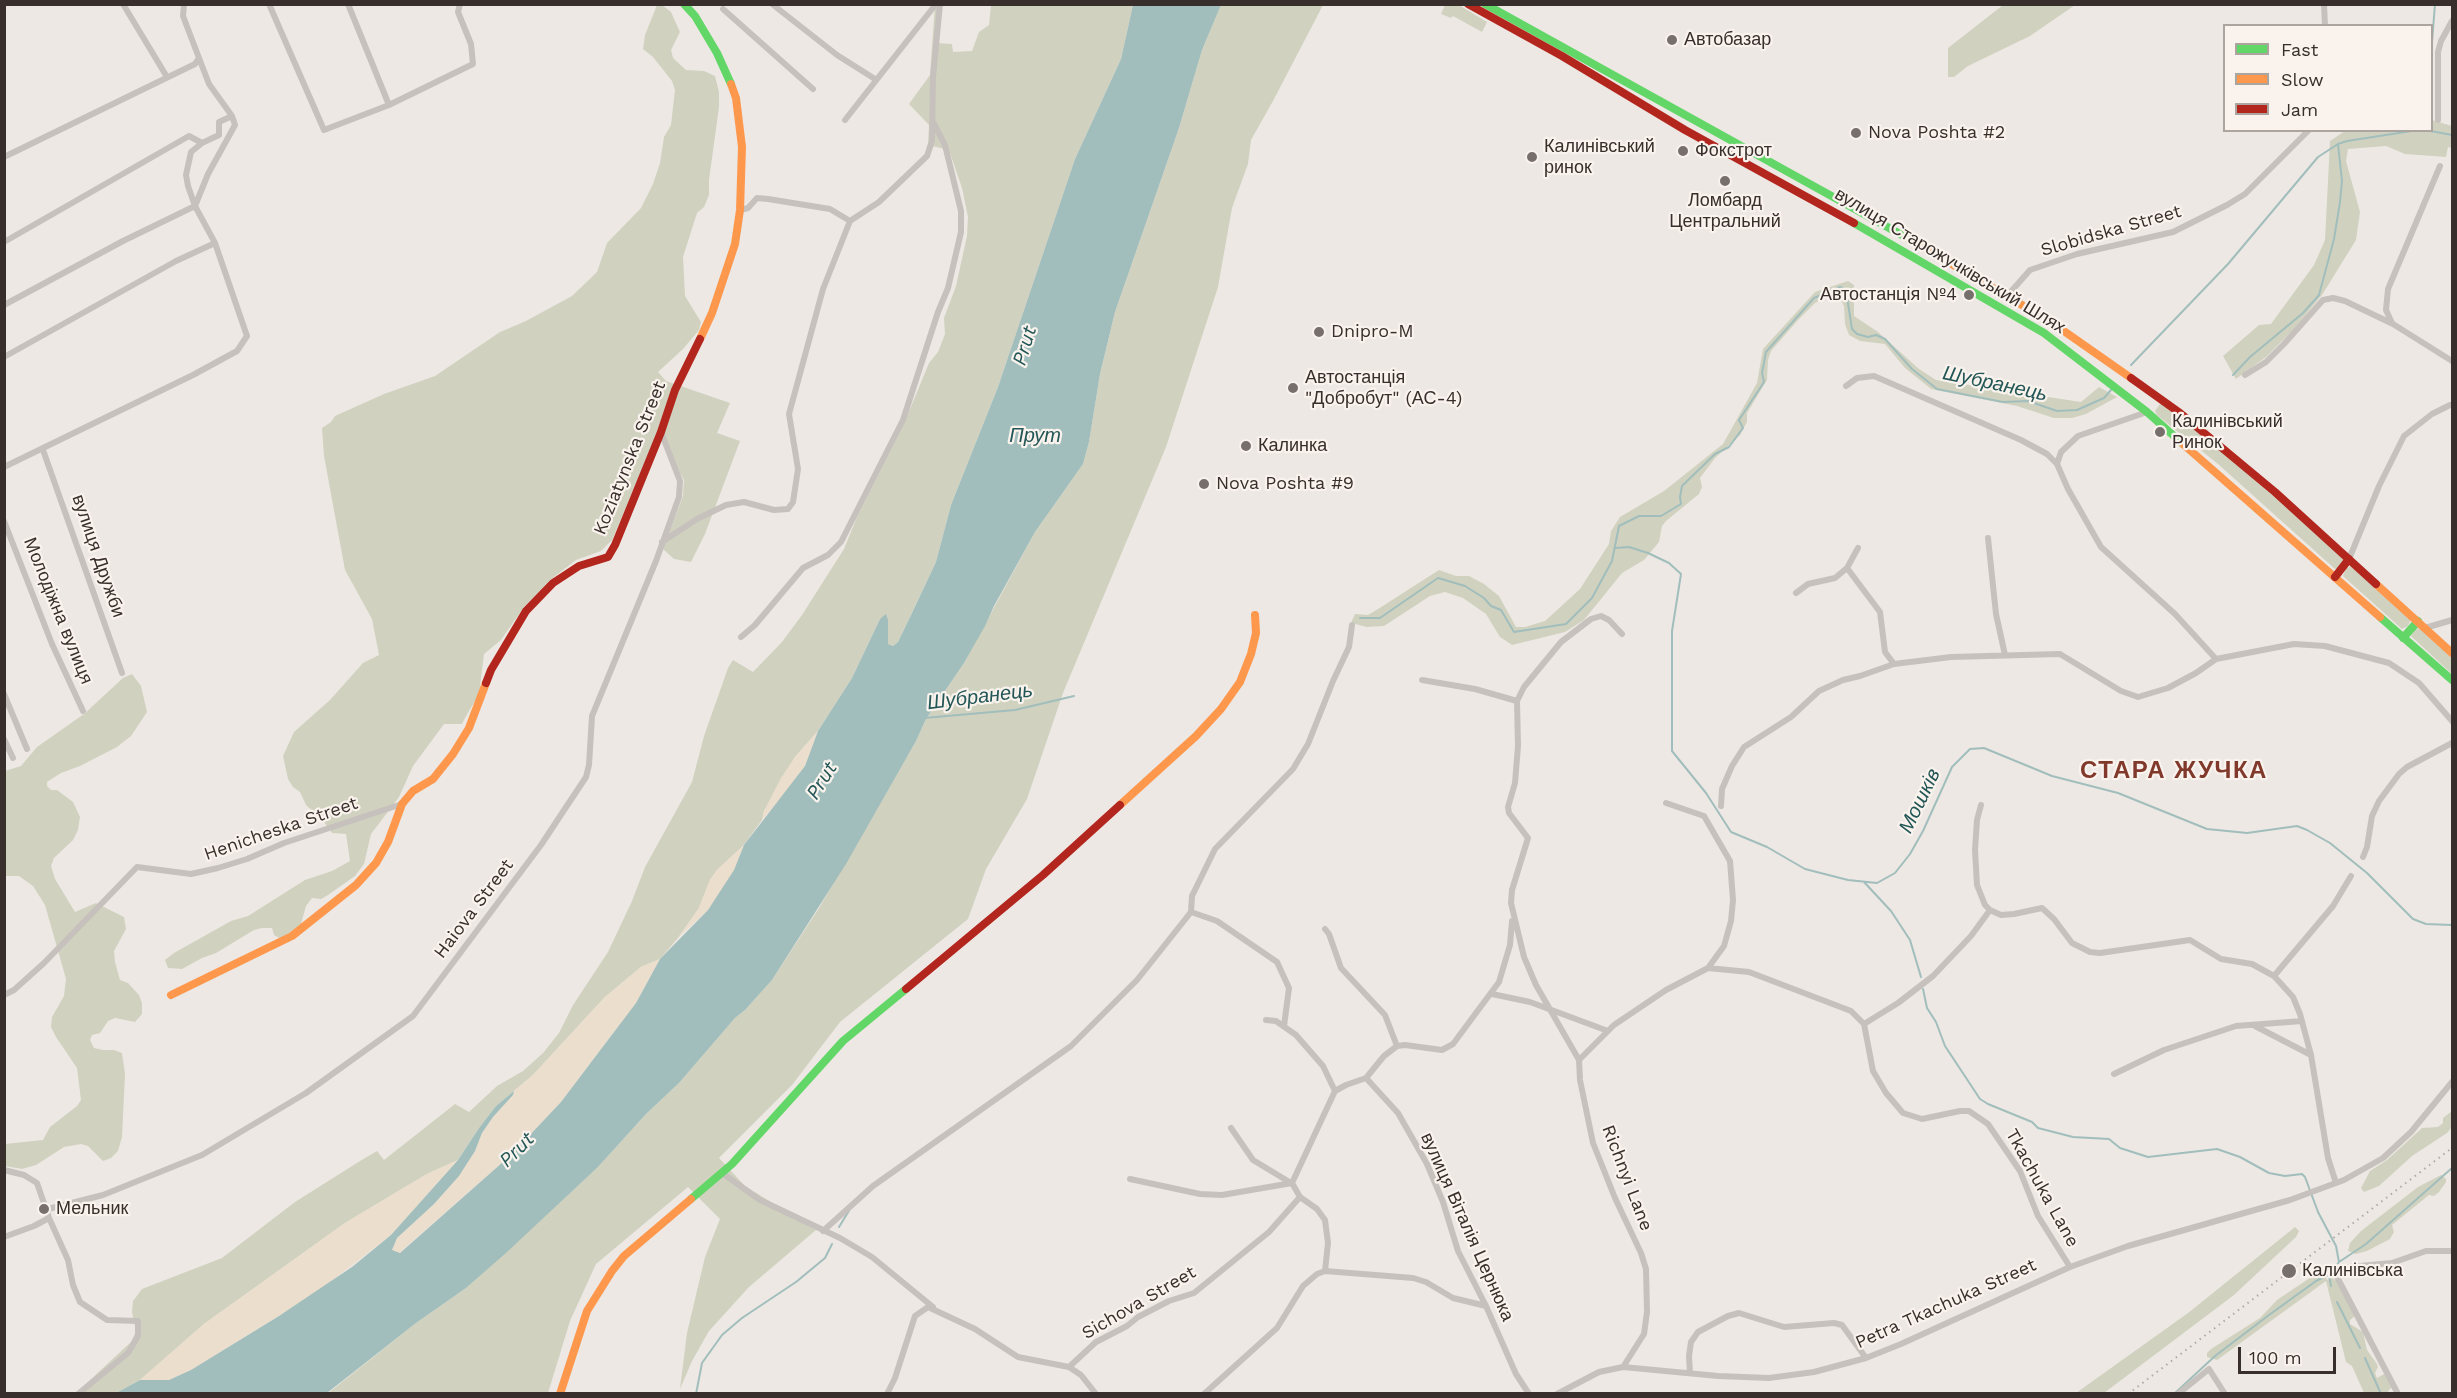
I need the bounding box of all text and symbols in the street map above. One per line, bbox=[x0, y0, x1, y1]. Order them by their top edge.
legend bbox=[2223, 24, 2433, 132]
place label: Автобазар bbox=[1684, 29, 1771, 51]
marker: Автобазар bbox=[1665, 33, 1679, 47]
text: Fast bbox=[2281, 39, 2318, 60]
text: Slow bbox=[2281, 69, 2324, 90]
text: Jam bbox=[2281, 99, 2318, 120]
place label: Nova Poshta #2 bbox=[1868, 122, 2005, 144]
marker: Nova Poshta #2 bbox=[1849, 126, 1863, 140]
place label: Калинівський ринок bbox=[1544, 136, 1655, 178]
place label: Фокстрот bbox=[1695, 140, 1772, 162]
marker: Фокстрот bbox=[1676, 144, 1690, 158]
marker: Калинівський ринок bbox=[1525, 150, 1539, 164]
marker: Ломбард Центральний bbox=[1718, 174, 1732, 188]
street label: вулиця Старожучківський Шлях bbox=[1831, 183, 2069, 339]
place label: Ломбард Центральний bbox=[1669, 190, 1781, 232]
street label: Slobidska Street bbox=[2038, 201, 2184, 261]
place label: Автостанція №4 bbox=[1820, 284, 1957, 306]
marker: Автостанція №4 bbox=[1962, 288, 1976, 302]
place label: Dnipro-M bbox=[1331, 321, 1414, 343]
water label: Prut bbox=[1008, 323, 1042, 369]
marker: Dnipro-M bbox=[1312, 325, 1326, 339]
water label: Шубранець bbox=[1940, 361, 2050, 407]
place label: Автостанція "Добробут" (АС-4) bbox=[1305, 367, 1462, 410]
street label: Koziatynska Street bbox=[589, 378, 671, 538]
marker: Автостанція "Добробут" (АС-4) bbox=[1286, 381, 1300, 395]
place label: Калинівський Ринок bbox=[2172, 411, 2283, 454]
water label: Прут bbox=[1009, 424, 1061, 448]
marker: Калинівський Ринок bbox=[2153, 425, 2167, 439]
place label: Калинка bbox=[1258, 435, 1327, 457]
marker: Калинка bbox=[1239, 439, 1253, 453]
place label: Nova Poshta #9 bbox=[1216, 473, 1354, 495]
marker: Nova Poshta #9 bbox=[1197, 477, 1211, 491]
street label: вулиця Дружби bbox=[67, 492, 129, 620]
street label: Молодіжна вулиця bbox=[19, 535, 97, 687]
water label: Шубранець bbox=[926, 679, 1034, 715]
district label: СТАРА ЖУЧКА bbox=[2080, 757, 2268, 785]
water label: Prut bbox=[801, 758, 843, 804]
water label: Мошків bbox=[1894, 765, 1946, 837]
street label: Henicheska Street bbox=[201, 793, 361, 865]
street label: Haiova Street bbox=[430, 855, 518, 963]
street label: Richnyi Lane bbox=[1597, 1122, 1657, 1234]
street label: Tkachuka Lane bbox=[2001, 1125, 2083, 1251]
water label: Prut bbox=[494, 1127, 540, 1173]
street label: вулиця Віталія Цернюка bbox=[1416, 1129, 1518, 1325]
place label: Мельник bbox=[56, 1198, 128, 1220]
marker: Мельник bbox=[37, 1202, 51, 1216]
street label: Petra Tkachuka Street bbox=[1852, 1254, 2040, 1354]
place label: Калинівська bbox=[2302, 1260, 2403, 1282]
street label: Sichova Street bbox=[1078, 1262, 1200, 1344]
marker: Калинівська bbox=[2280, 1262, 2298, 1280]
scale bar bbox=[2241, 1335, 2338, 1373]
text: 100 m bbox=[2249, 1347, 2302, 1368]

